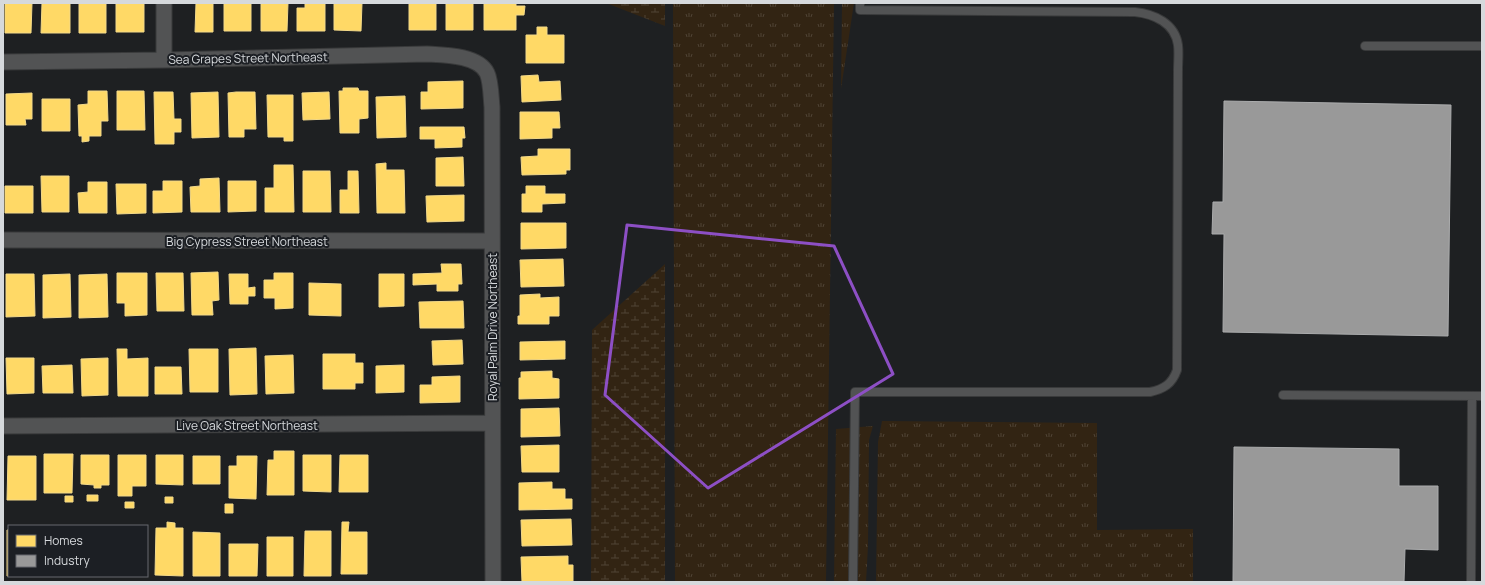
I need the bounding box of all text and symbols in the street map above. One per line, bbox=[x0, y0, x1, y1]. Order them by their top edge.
street label: Sea Grapes Street Northeast bbox=[168, 48, 328, 68]
street label: Big Cypress Street Northeast bbox=[166, 233, 328, 250]
street label: Royal Palm Drive Northeast bbox=[484, 253, 501, 401]
street label: Live Oak Street Northeast bbox=[176, 417, 318, 434]
legend bbox=[8, 525, 148, 577]
text: Homes bbox=[44, 532, 83, 549]
text: Industry bbox=[44, 552, 90, 569]

